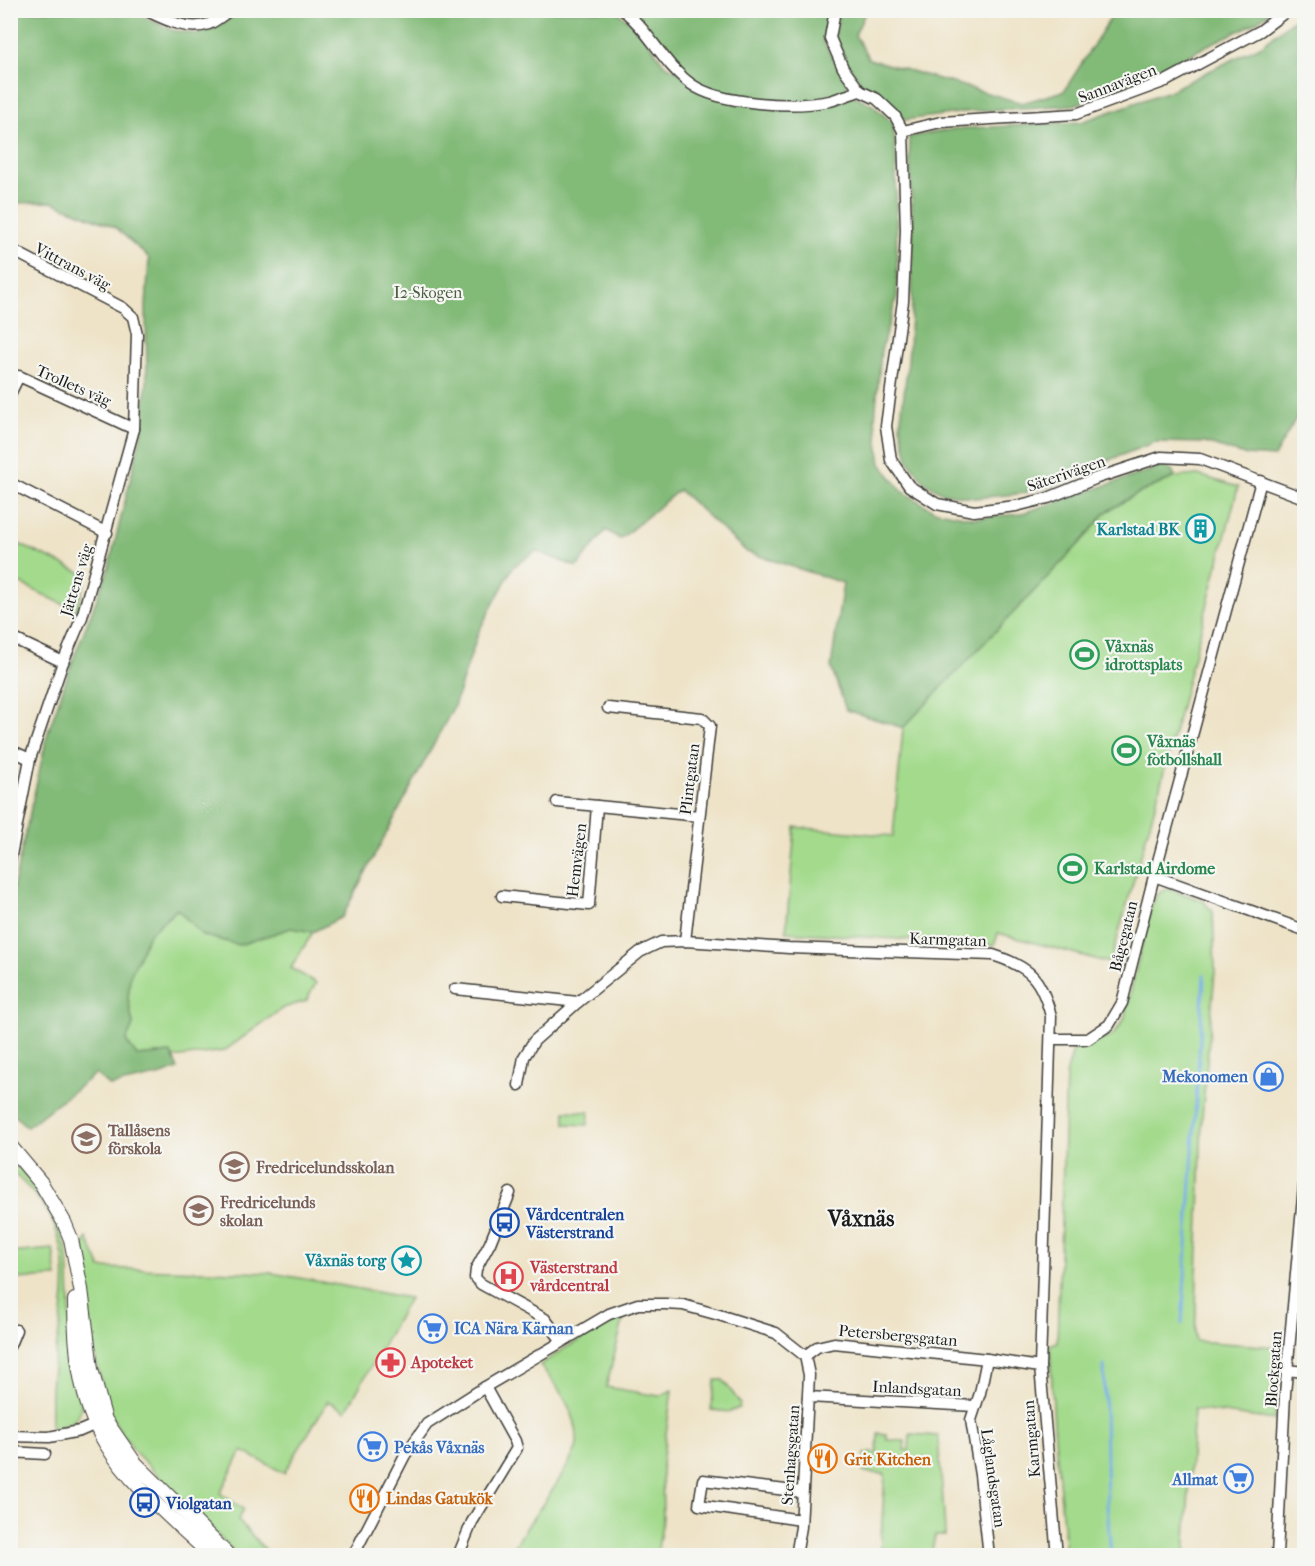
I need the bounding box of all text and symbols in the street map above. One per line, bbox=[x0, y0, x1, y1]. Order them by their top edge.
street label: Sannavägen bbox=[1075, 60, 1160, 107]
street label: Vittrans väg bbox=[31, 238, 114, 295]
park label: I2-Skogen bbox=[394, 283, 463, 302]
street label: Trollets väg bbox=[33, 361, 115, 411]
street label: Säterivägen bbox=[1025, 451, 1108, 496]
building icon: Karlstad BK bbox=[1185, 513, 1217, 545]
place label: Karlstad BK bbox=[1097, 520, 1181, 539]
street label: Jättens väg bbox=[56, 541, 97, 621]
place label: Våxnäs idrottsplats bbox=[1104, 637, 1182, 675]
sports icon: Våxnäs idrottsplats bbox=[1068, 639, 1100, 671]
place label: Våxnäs fotbollshall bbox=[1146, 732, 1223, 769]
sports icon: Våxnäs fotbollshall bbox=[1110, 734, 1142, 766]
street label: Plintgatan bbox=[676, 741, 703, 816]
street label: Hemvägen bbox=[563, 821, 591, 898]
sports icon: Karlstad Airdome bbox=[1057, 852, 1089, 884]
place label: Karlstad Airdome bbox=[1094, 859, 1215, 878]
street label: Bågegatan bbox=[1105, 898, 1142, 974]
street label: Karmgatan bbox=[909, 929, 988, 950]
shop icon: Mekonomen bbox=[1253, 1060, 1285, 1092]
place label: Mekonomen bbox=[1161, 1067, 1249, 1086]
place label: Tallåsens förskola bbox=[107, 1121, 170, 1158]
school or university icon: Tallåsens förskola bbox=[71, 1123, 103, 1155]
school or university icon: Fredricelundsskolan bbox=[219, 1151, 251, 1183]
place label: Fredricelundsskolan bbox=[255, 1158, 395, 1177]
place label: Fredricelunds skolan bbox=[219, 1193, 316, 1230]
school or university icon: Fredricelunds skolan bbox=[183, 1195, 215, 1227]
place label: Vårdcentralen Västerstrand bbox=[525, 1205, 625, 1242]
district label: Våxnäs bbox=[827, 1206, 894, 1232]
bus stop icon: Vårdcentralen Västerstrand bbox=[489, 1207, 521, 1239]
place icon: Våxnäs torg bbox=[391, 1244, 423, 1276]
place label: Våxnäs torg bbox=[304, 1251, 386, 1271]
place label: Västerstrand vårdcentral bbox=[529, 1258, 619, 1295]
hospital icon: Västerstrand vårdcentral bbox=[493, 1260, 525, 1292]
supermarket icon: ICA Nära Kärnan bbox=[417, 1312, 449, 1344]
place label: ICA Nära Kärnan bbox=[454, 1319, 574, 1338]
street label: Petersbergsgatan bbox=[838, 1321, 959, 1350]
street label: Blockgatan bbox=[1261, 1330, 1286, 1408]
pharmacy icon: Apoteket bbox=[374, 1346, 406, 1378]
place label: Apoteket bbox=[410, 1353, 474, 1373]
street label: Inlandsgatan bbox=[872, 1377, 963, 1400]
street label: Karmgatan bbox=[1019, 1399, 1044, 1478]
street label: Stenhagsgatan bbox=[778, 1404, 804, 1506]
street label: Låglandsgatan bbox=[977, 1427, 1010, 1529]
supermarket icon: Pekås Våxnäs bbox=[357, 1431, 389, 1463]
place label: Pekås Våxnäs bbox=[394, 1438, 485, 1457]
restaurant icon: Grit Kitchen bbox=[807, 1443, 839, 1475]
place label: Grit Kitchen bbox=[844, 1450, 932, 1469]
supermarket icon: Allmat bbox=[1223, 1463, 1255, 1495]
place label: Allmat bbox=[1171, 1470, 1218, 1489]
restaurant icon: Lindas Gatukök bbox=[349, 1482, 381, 1514]
bus stop icon: Violgatan bbox=[129, 1487, 161, 1519]
place label: Lindas Gatukök bbox=[386, 1489, 493, 1508]
place label: Violgatan bbox=[165, 1494, 232, 1514]

